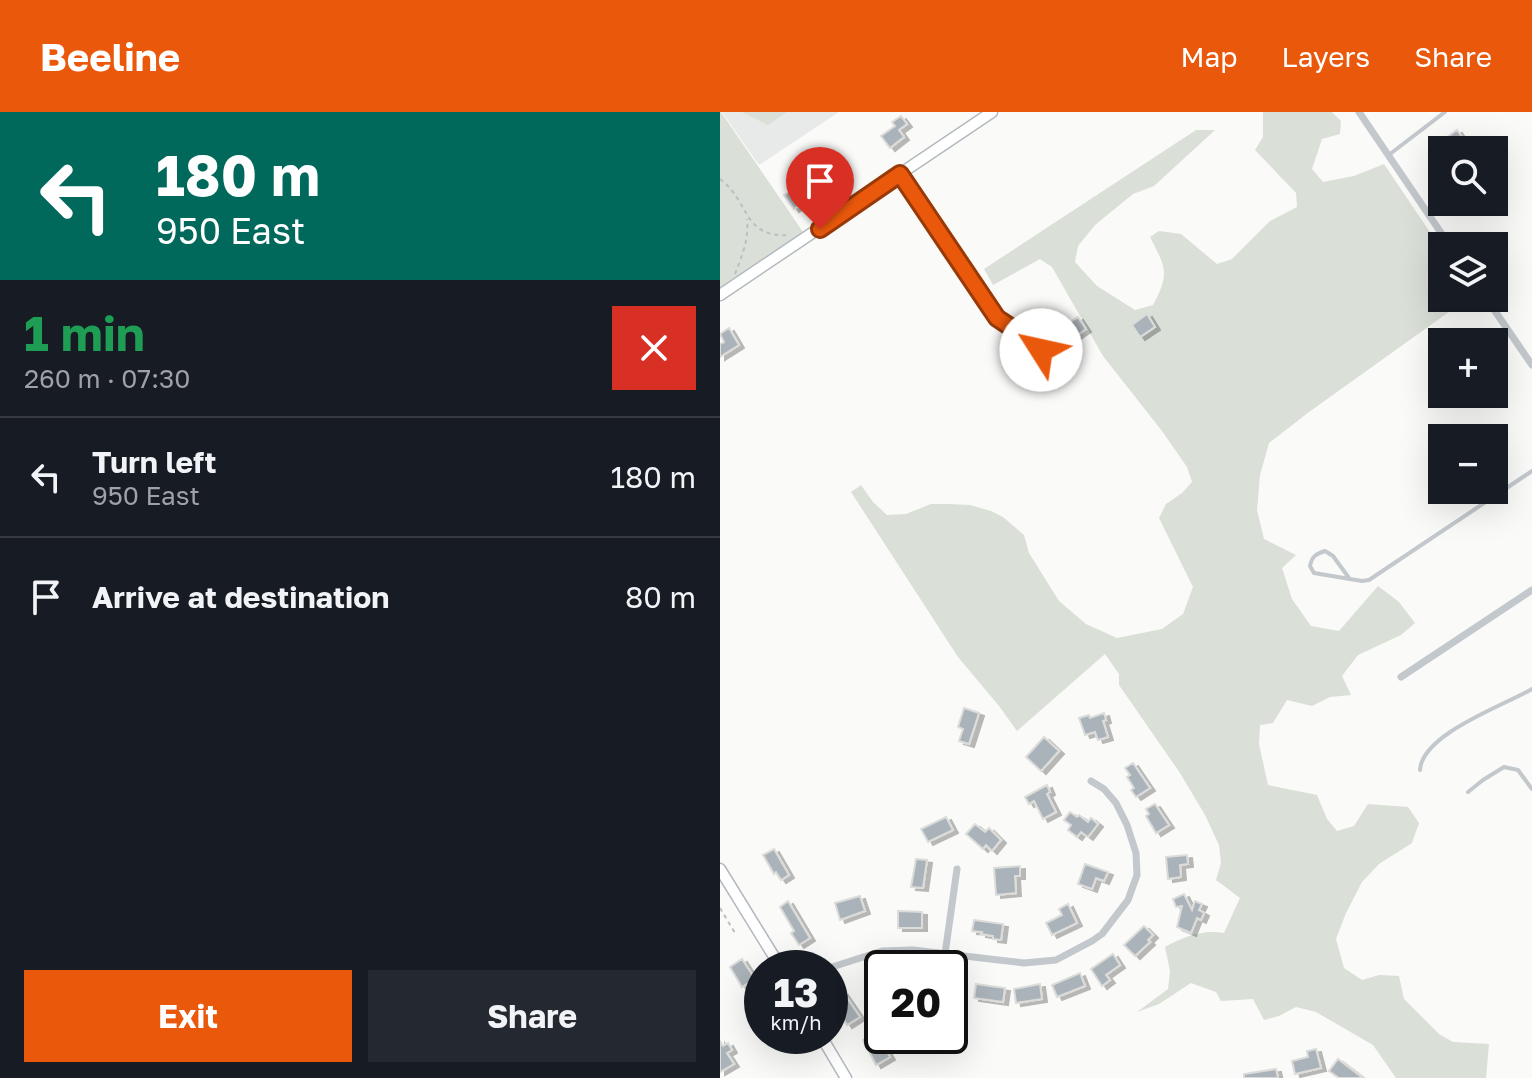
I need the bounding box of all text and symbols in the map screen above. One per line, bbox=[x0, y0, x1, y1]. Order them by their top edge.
text: Beeline bbox=[40, 34, 180, 79]
text: Map bbox=[1180, 40, 1238, 73]
text: Layers bbox=[1282, 40, 1370, 73]
text: Share bbox=[1414, 40, 1492, 73]
map controls bbox=[1428, 136, 1508, 504]
button: search bbox=[1428, 136, 1508, 216]
text: 180 m bbox=[156, 141, 320, 208]
icon: left bbox=[24, 144, 128, 248]
pin bbox=[786, 147, 854, 229]
icon: arrive bbox=[798, 159, 842, 203]
text: 950 East bbox=[156, 209, 305, 252]
button: layers bbox=[1428, 232, 1508, 312]
text: 1 min bbox=[24, 304, 145, 362]
button: close bbox=[612, 306, 696, 390]
position arrow bbox=[999, 308, 1083, 392]
button: + bbox=[1428, 328, 1508, 408]
text: 260 m · 07:30 bbox=[24, 363, 190, 394]
button: − bbox=[1428, 424, 1508, 504]
text: Turn left bbox=[92, 444, 217, 480]
icon: left bbox=[24, 455, 68, 499]
text: 180 m bbox=[611, 459, 696, 495]
text: 950 East bbox=[92, 480, 200, 511]
icon: arrive bbox=[24, 575, 68, 619]
text: Arrive at destination bbox=[92, 579, 389, 615]
text: 80 m bbox=[625, 579, 696, 615]
speed limit sign: 20 bbox=[864, 950, 968, 1054]
text: 13 bbox=[774, 968, 819, 1016]
button: Exit bbox=[24, 970, 352, 1062]
button: Share bbox=[368, 970, 696, 1062]
text: km/h bbox=[771, 1010, 821, 1034]

